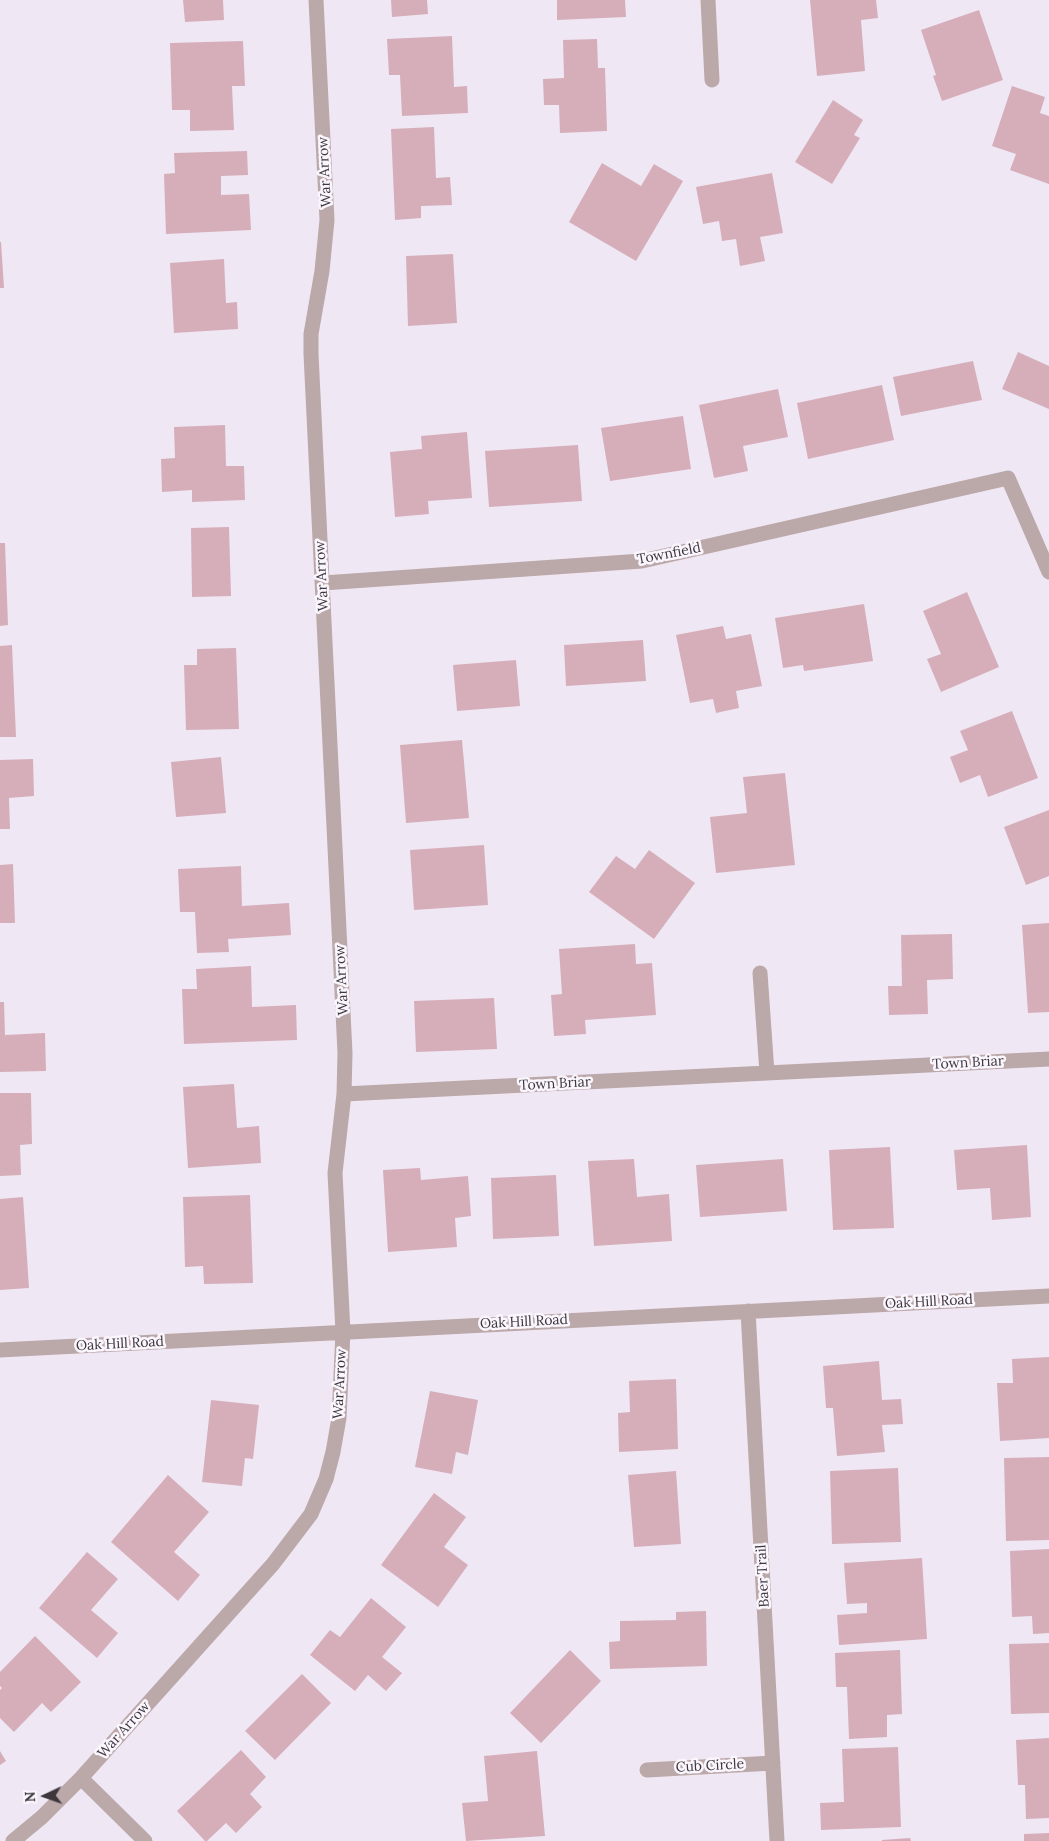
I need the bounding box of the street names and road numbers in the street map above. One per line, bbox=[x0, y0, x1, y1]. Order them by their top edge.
street label: War Arrow bbox=[315, 136, 335, 208]
street label: War Arrow bbox=[312, 540, 332, 612]
street label: Townfield bbox=[636, 540, 702, 568]
street label: War Arrow bbox=[332, 944, 352, 1016]
street label: Town Briar bbox=[932, 1053, 1004, 1073]
street label: Town Briar bbox=[519, 1074, 591, 1094]
street label: Oak Hill Road bbox=[885, 1291, 973, 1313]
street label: Oak Hill Road bbox=[480, 1311, 568, 1333]
street label: Oak Hill Road bbox=[76, 1333, 164, 1355]
street label: War Arrow bbox=[330, 1348, 350, 1420]
street label: Baer Trail bbox=[753, 1544, 773, 1608]
street label: War Arrow bbox=[94, 1698, 154, 1762]
street label: Cub Circle bbox=[675, 1756, 745, 1776]

